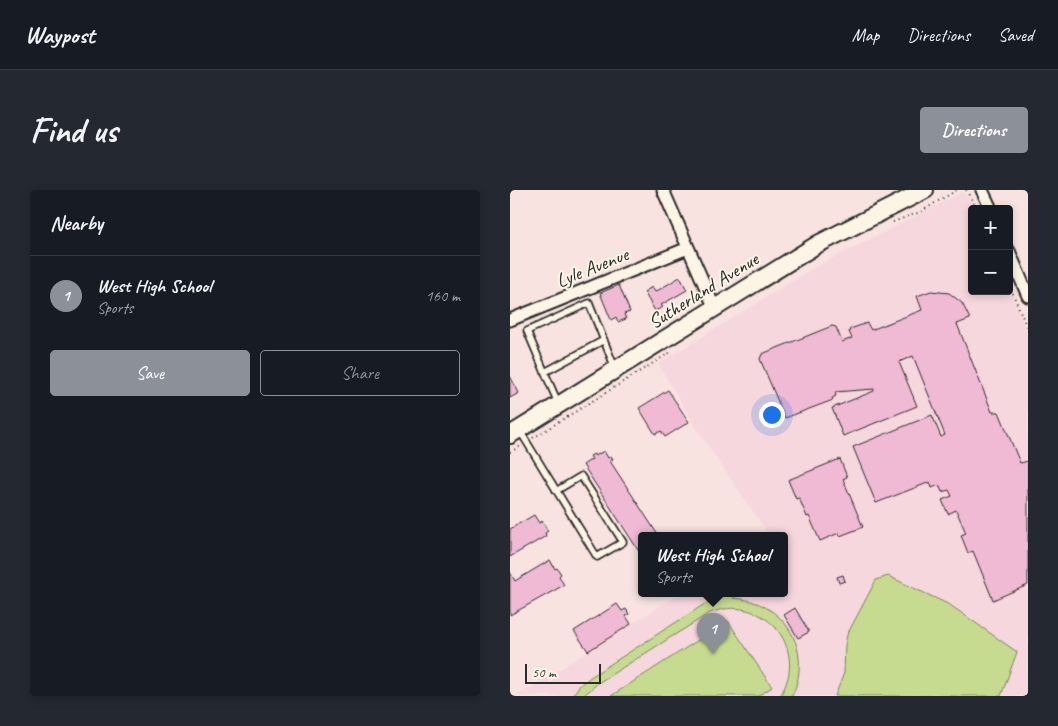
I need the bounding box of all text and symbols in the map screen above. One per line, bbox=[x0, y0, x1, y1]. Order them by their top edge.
text: Waypost bbox=[25, 20, 95, 50]
text: Map bbox=[852, 24, 879, 46]
text: Directions bbox=[907, 24, 970, 46]
text: Saved bbox=[998, 24, 1033, 46]
button: Directions bbox=[920, 107, 1028, 153]
text: Find us bbox=[30, 108, 117, 153]
map controls bbox=[968, 205, 1013, 295]
button: + bbox=[968, 205, 1013, 250]
text: Nearby bbox=[50, 210, 103, 236]
street label: Lyle Avenue bbox=[552, 241, 633, 293]
street label: Sutherland Avenue bbox=[643, 246, 764, 334]
button: − bbox=[968, 250, 1013, 295]
text: West High School bbox=[97, 274, 211, 298]
text: 1 bbox=[62, 286, 70, 306]
text: 160 m bbox=[426, 286, 460, 306]
text: Sports bbox=[97, 298, 133, 318]
button: Save bbox=[50, 350, 250, 396]
button: Share bbox=[260, 350, 460, 396]
your location bbox=[759, 402, 785, 428]
popup bbox=[638, 532, 788, 597]
text: West High School bbox=[656, 543, 770, 567]
text: Sports bbox=[656, 567, 692, 587]
pin: 1 bbox=[697, 613, 729, 654]
scale bar bbox=[525, 661, 601, 684]
text: 50 m bbox=[532, 664, 556, 681]

